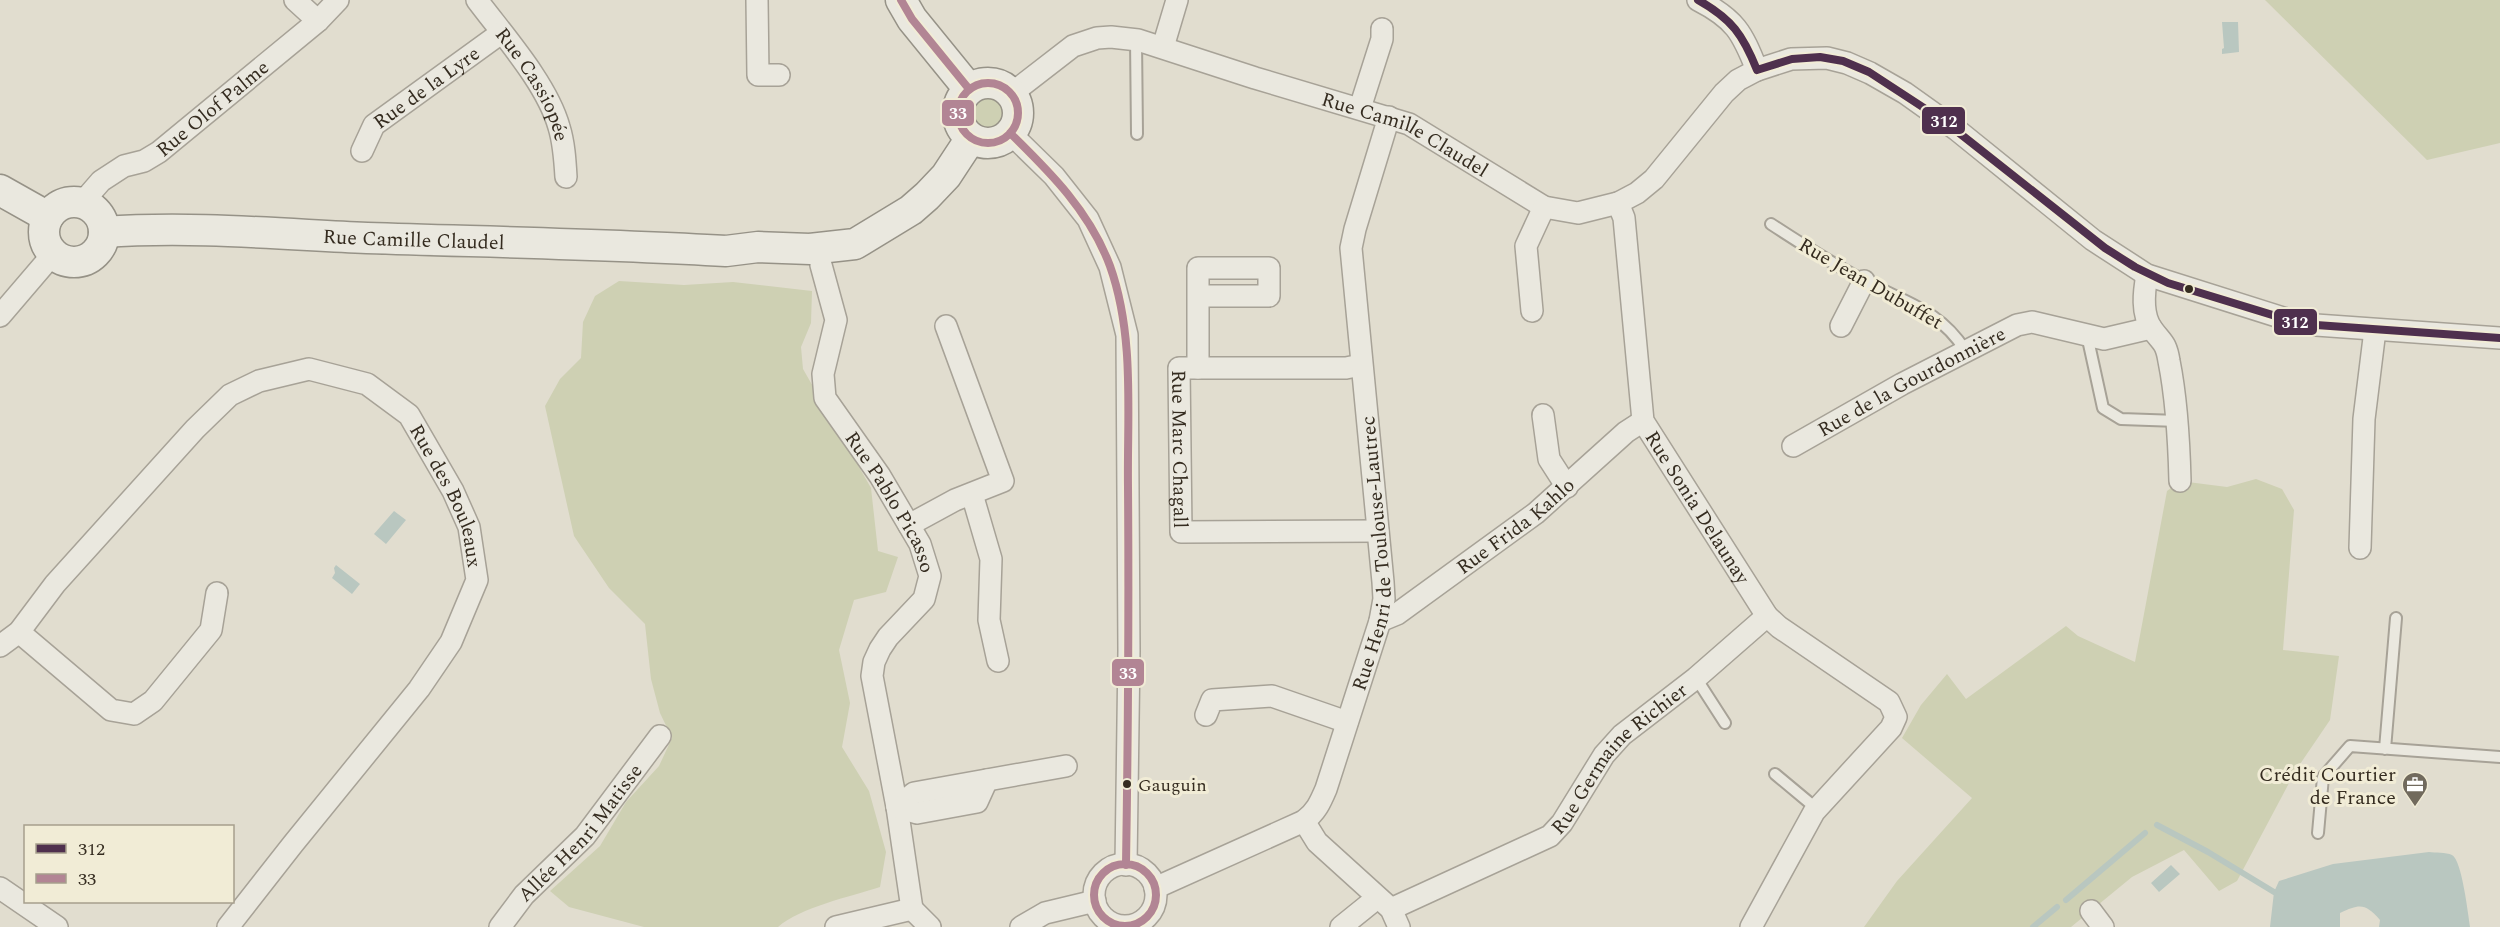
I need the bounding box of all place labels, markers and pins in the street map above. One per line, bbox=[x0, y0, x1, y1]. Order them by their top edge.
unlabelled marker bbox=[2183, 283, 2195, 295]
place label: Crédit Courtier de France bbox=[2259, 760, 2396, 813]
office icon: Crédit Courtier de France bbox=[2400, 770, 2430, 808]
place label: Gauguin bbox=[1138, 772, 1207, 799]
marker: Gauguin bbox=[1121, 778, 1133, 790]

